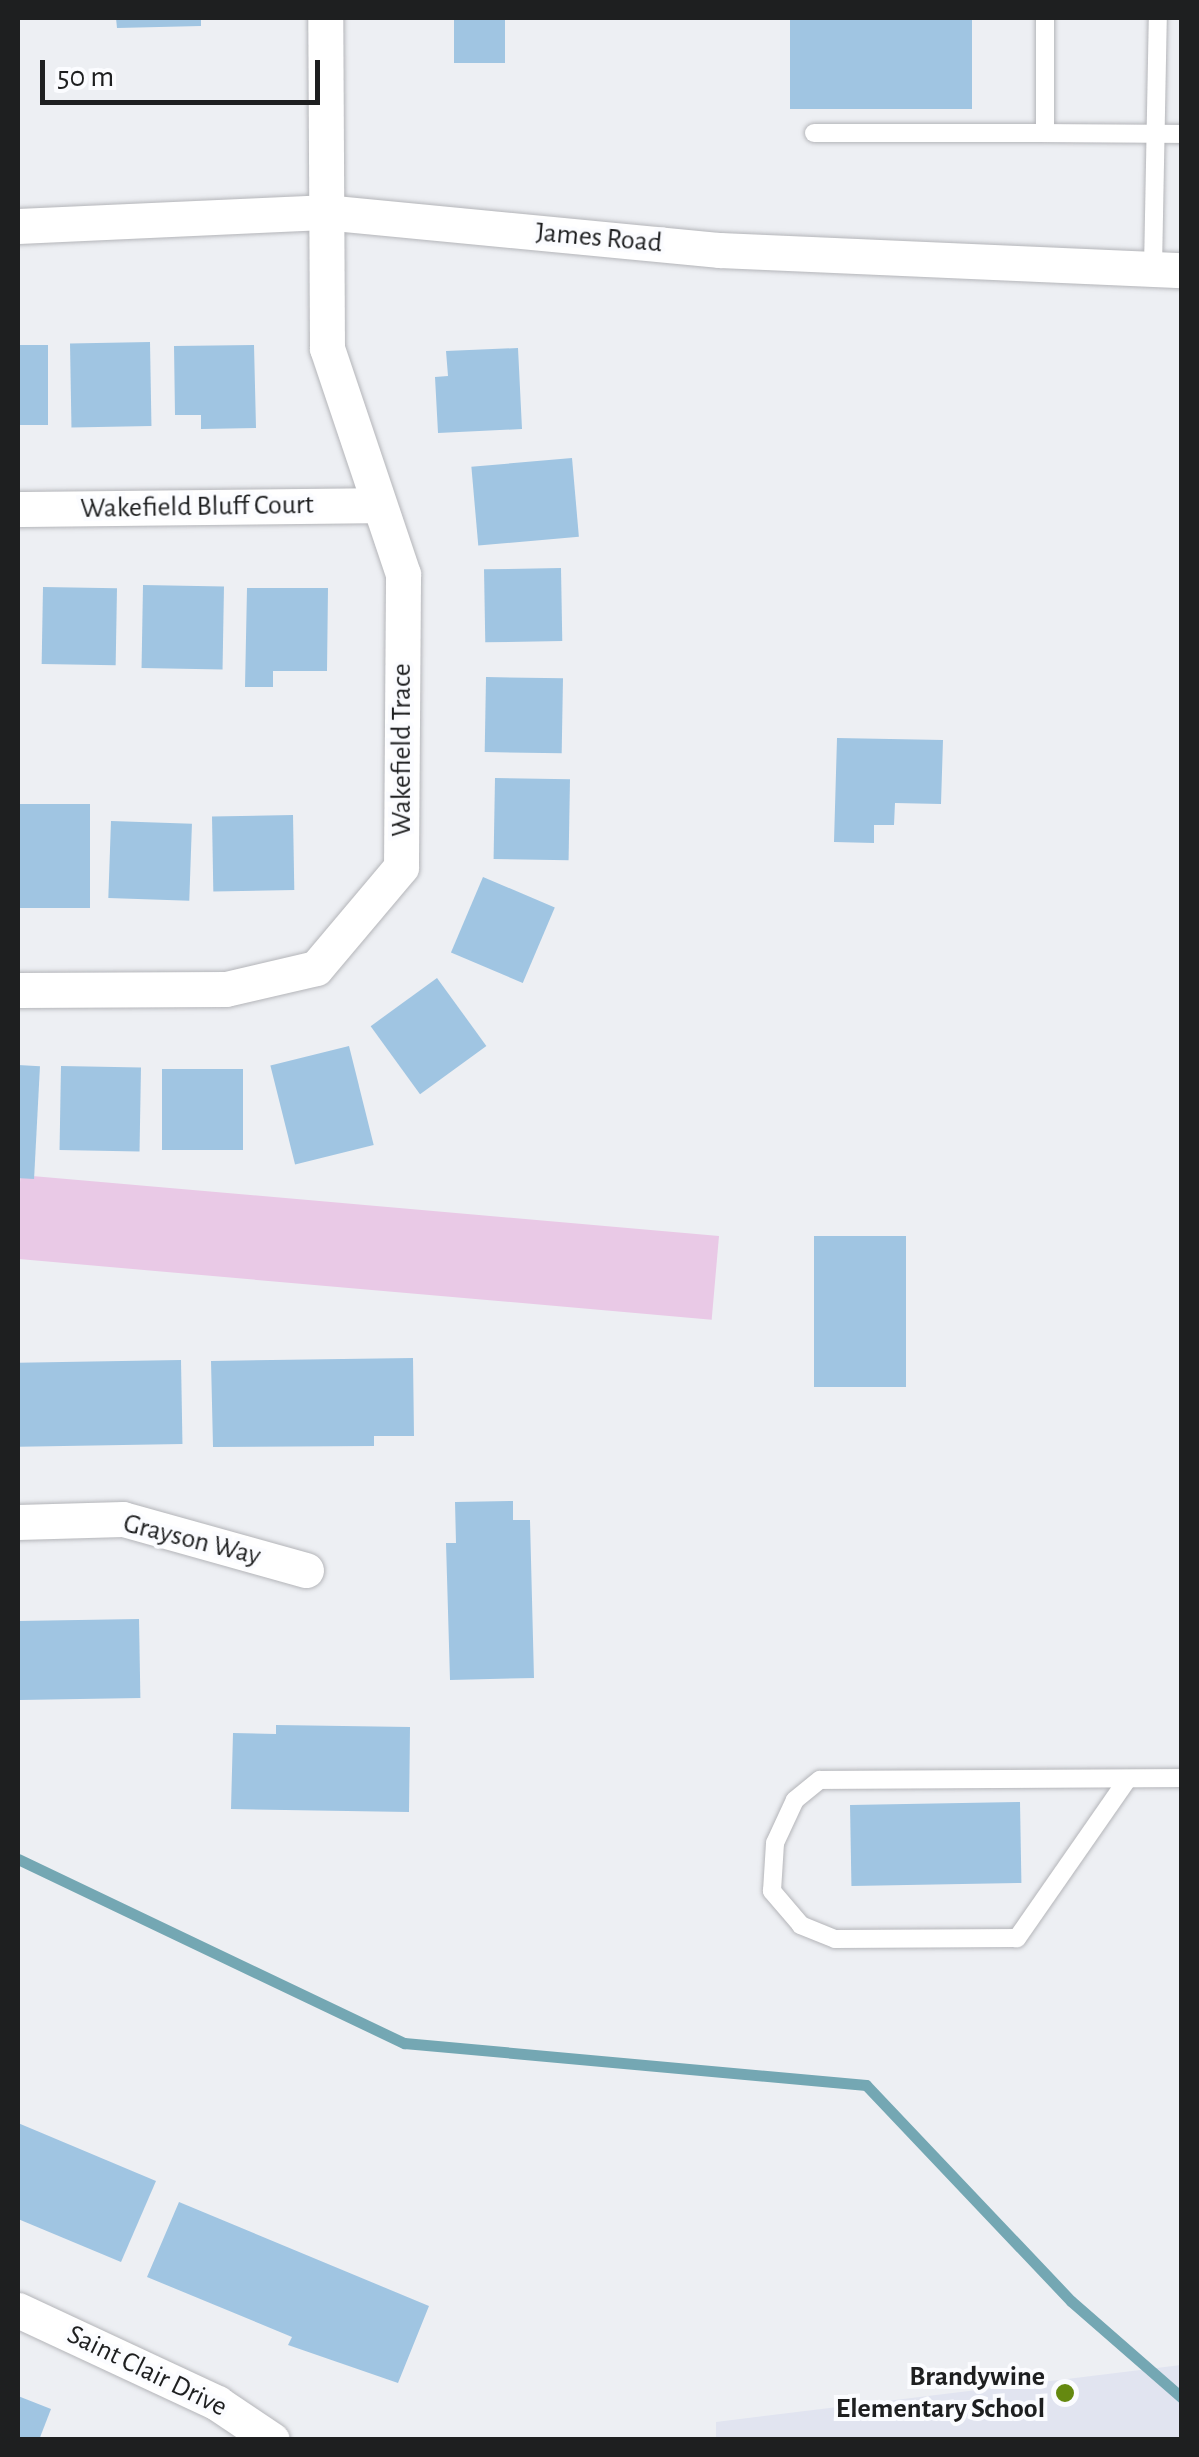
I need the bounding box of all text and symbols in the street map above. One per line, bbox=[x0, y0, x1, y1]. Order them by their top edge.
scale bar bbox=[45, 40, 325, 102]
text: 50 m bbox=[57, 62, 114, 92]
street label: James Road bbox=[534, 216, 664, 260]
street label: Wakefield Bluff Court bbox=[80, 488, 314, 526]
street label: Wakefield Trace bbox=[385, 663, 419, 837]
street label: Grayson Way bbox=[120, 1507, 264, 1573]
street label: Saint Clair Drive bbox=[62, 2318, 232, 2424]
place label: Brandywine Elementary School bbox=[836, 2360, 1045, 2426]
marker: Brandywine Elementary School bbox=[1054, 2382, 1076, 2404]

